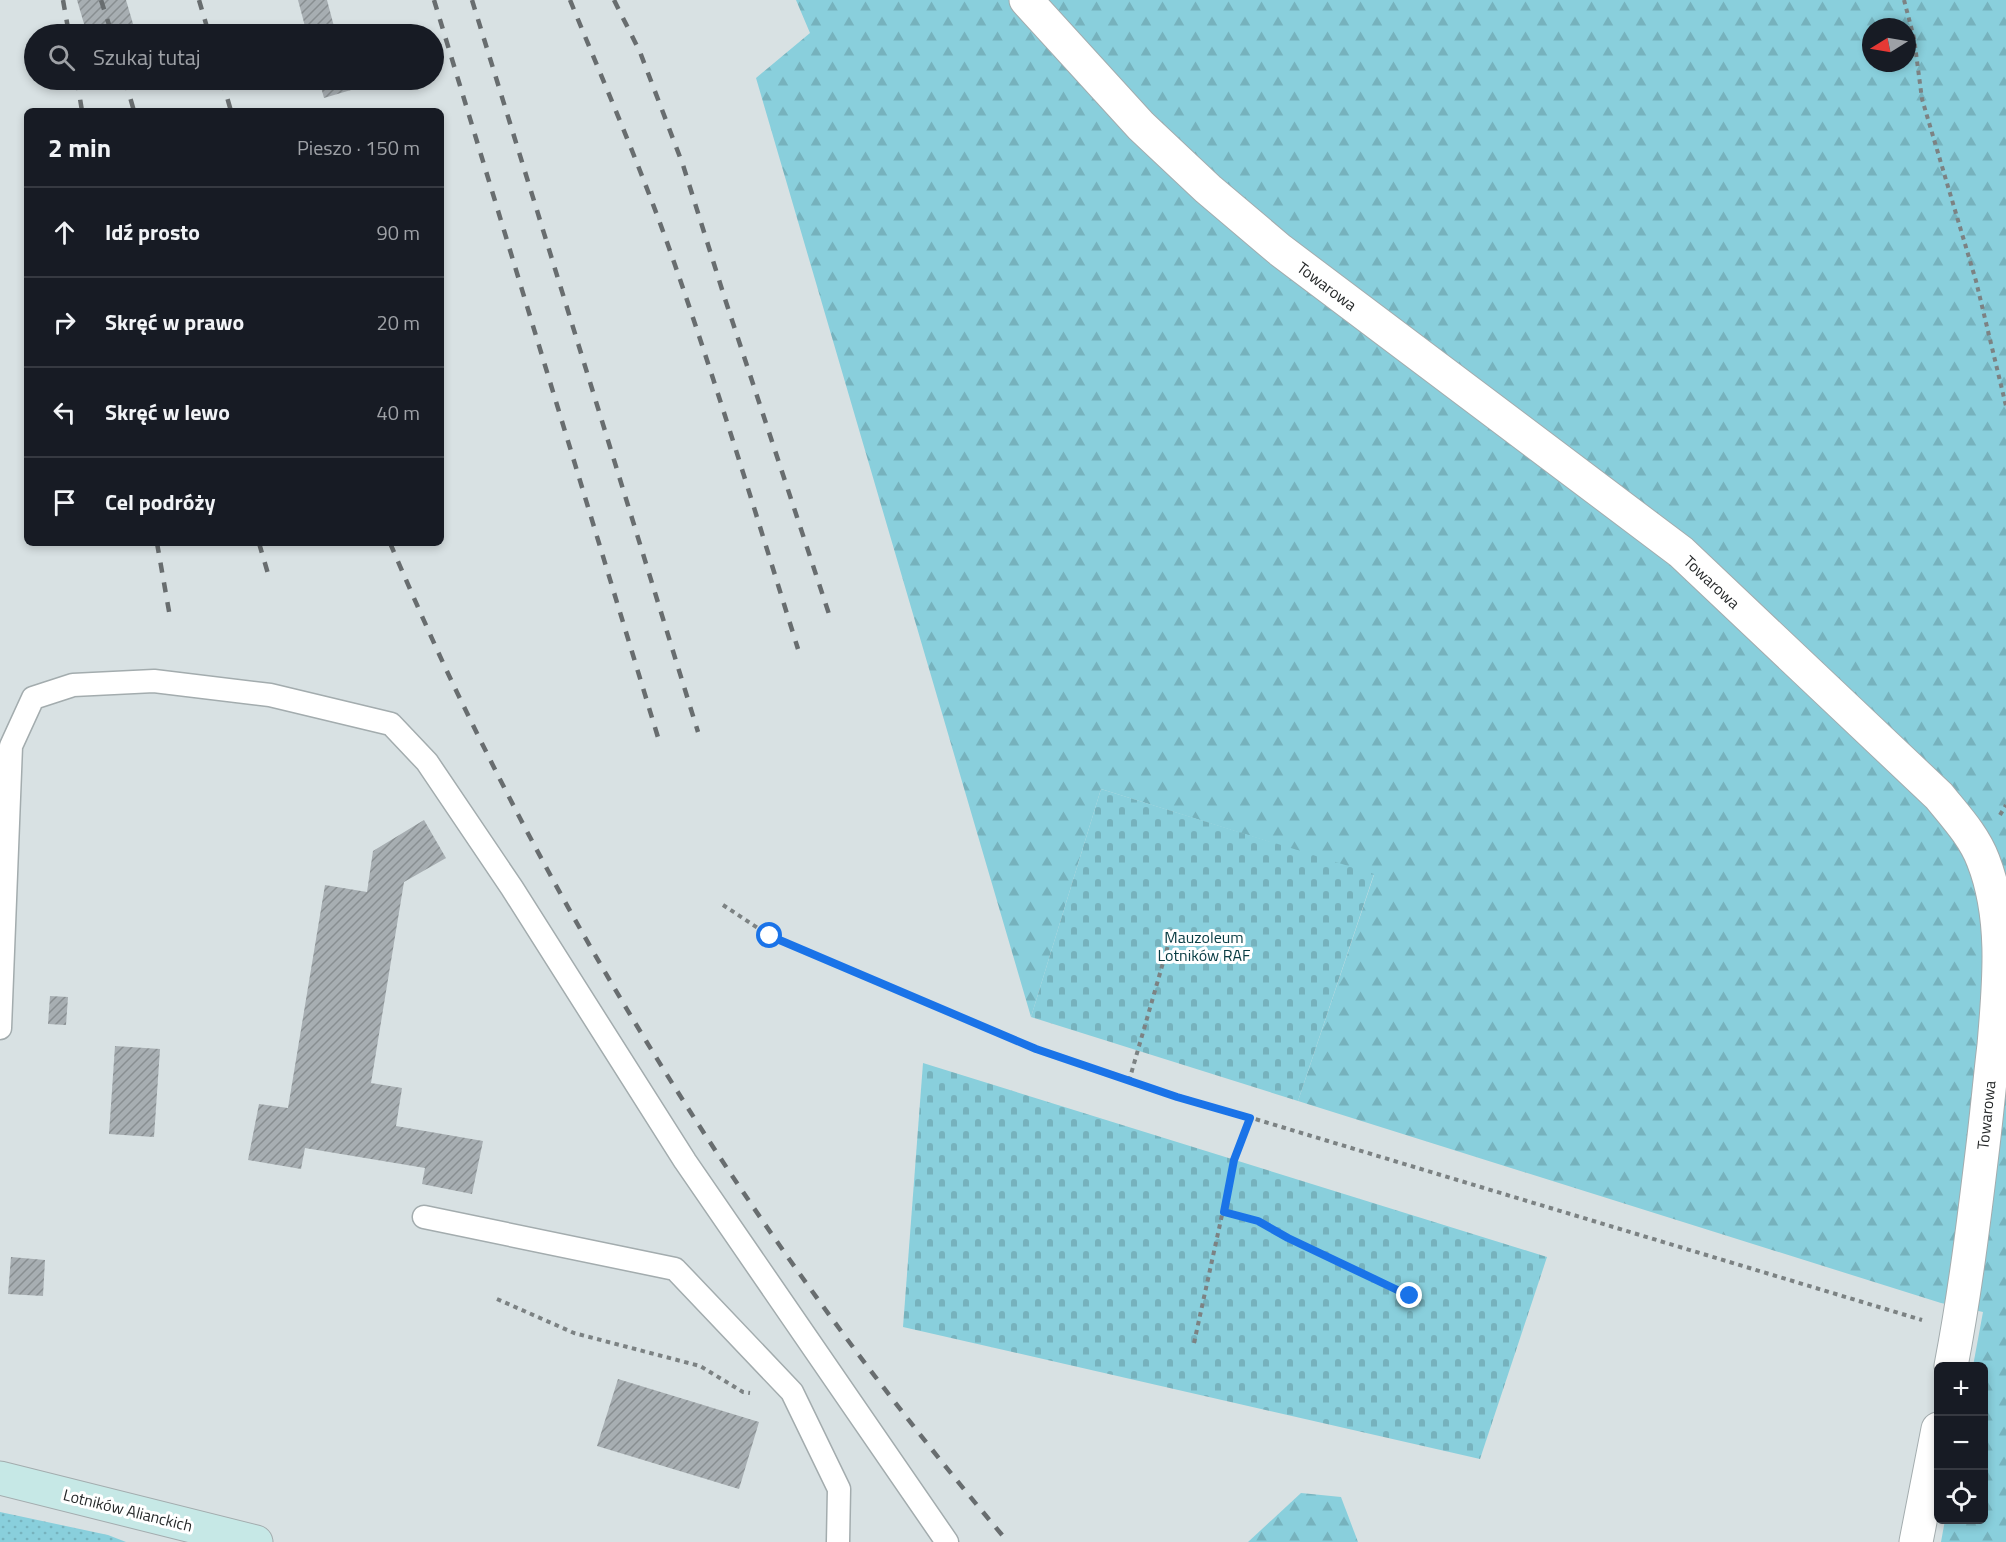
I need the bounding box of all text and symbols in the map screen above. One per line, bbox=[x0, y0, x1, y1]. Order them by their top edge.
north arrow bbox=[1862, 18, 1916, 72]
search box bbox=[24, 24, 444, 90]
text: Szukaj tutaj bbox=[93, 40, 201, 74]
icon: search bbox=[45, 41, 78, 74]
text: 2 min bbox=[48, 128, 111, 167]
text: Pieszo · 150 m bbox=[297, 132, 420, 163]
text: Idź prosto bbox=[105, 215, 200, 249]
icon: ahead bbox=[48, 216, 81, 249]
text: 90 m bbox=[376, 217, 420, 248]
street label: Towarowa bbox=[1292, 256, 1362, 316]
text: Skręć w prawo bbox=[105, 305, 244, 339]
icon: right bbox=[48, 306, 81, 339]
text: 20 m bbox=[376, 307, 420, 338]
text: Skręć w lewo bbox=[105, 395, 230, 429]
icon: left bbox=[48, 396, 81, 429]
text: 40 m bbox=[376, 397, 420, 428]
text: Cel podróży bbox=[105, 485, 215, 519]
icon: arrive bbox=[48, 486, 81, 519]
street label: Towarowa bbox=[1678, 550, 1746, 614]
route start bbox=[756, 922, 782, 948]
park label: Mauzoleum Lotników RAF bbox=[1158, 925, 1250, 967]
street label: Towarowa bbox=[1970, 1079, 2002, 1151]
route end bbox=[1396, 1282, 1422, 1308]
map controls bbox=[1934, 1362, 1988, 1524]
button: + bbox=[1934, 1362, 1988, 1416]
button: − bbox=[1934, 1416, 1988, 1470]
button: locate bbox=[1934, 1470, 1988, 1524]
street label: Lotników Alianckich bbox=[61, 1482, 195, 1538]

